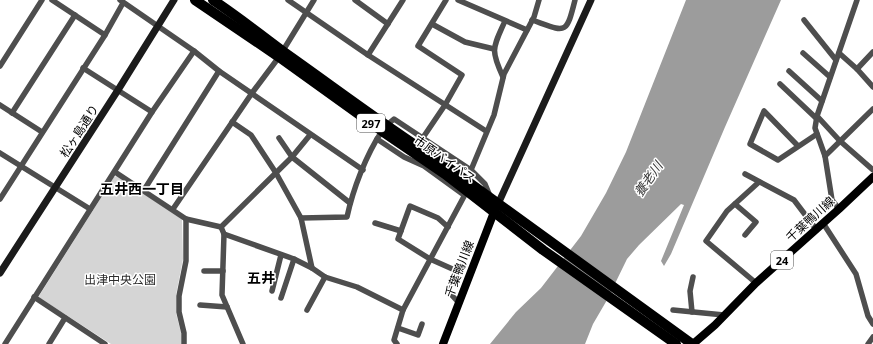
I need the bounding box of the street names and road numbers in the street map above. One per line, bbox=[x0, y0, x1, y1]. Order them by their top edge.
street label: 松ヶ島通り bbox=[56, 101, 102, 161]
road number: 297 bbox=[357, 114, 385, 132]
street label: 市原バイパス bbox=[411, 131, 479, 187]
street label: 千葉鴨川線 bbox=[782, 193, 838, 245]
street label: 千葉鴨川線 bbox=[440, 238, 478, 300]
road number: 24 bbox=[771, 251, 793, 269]

